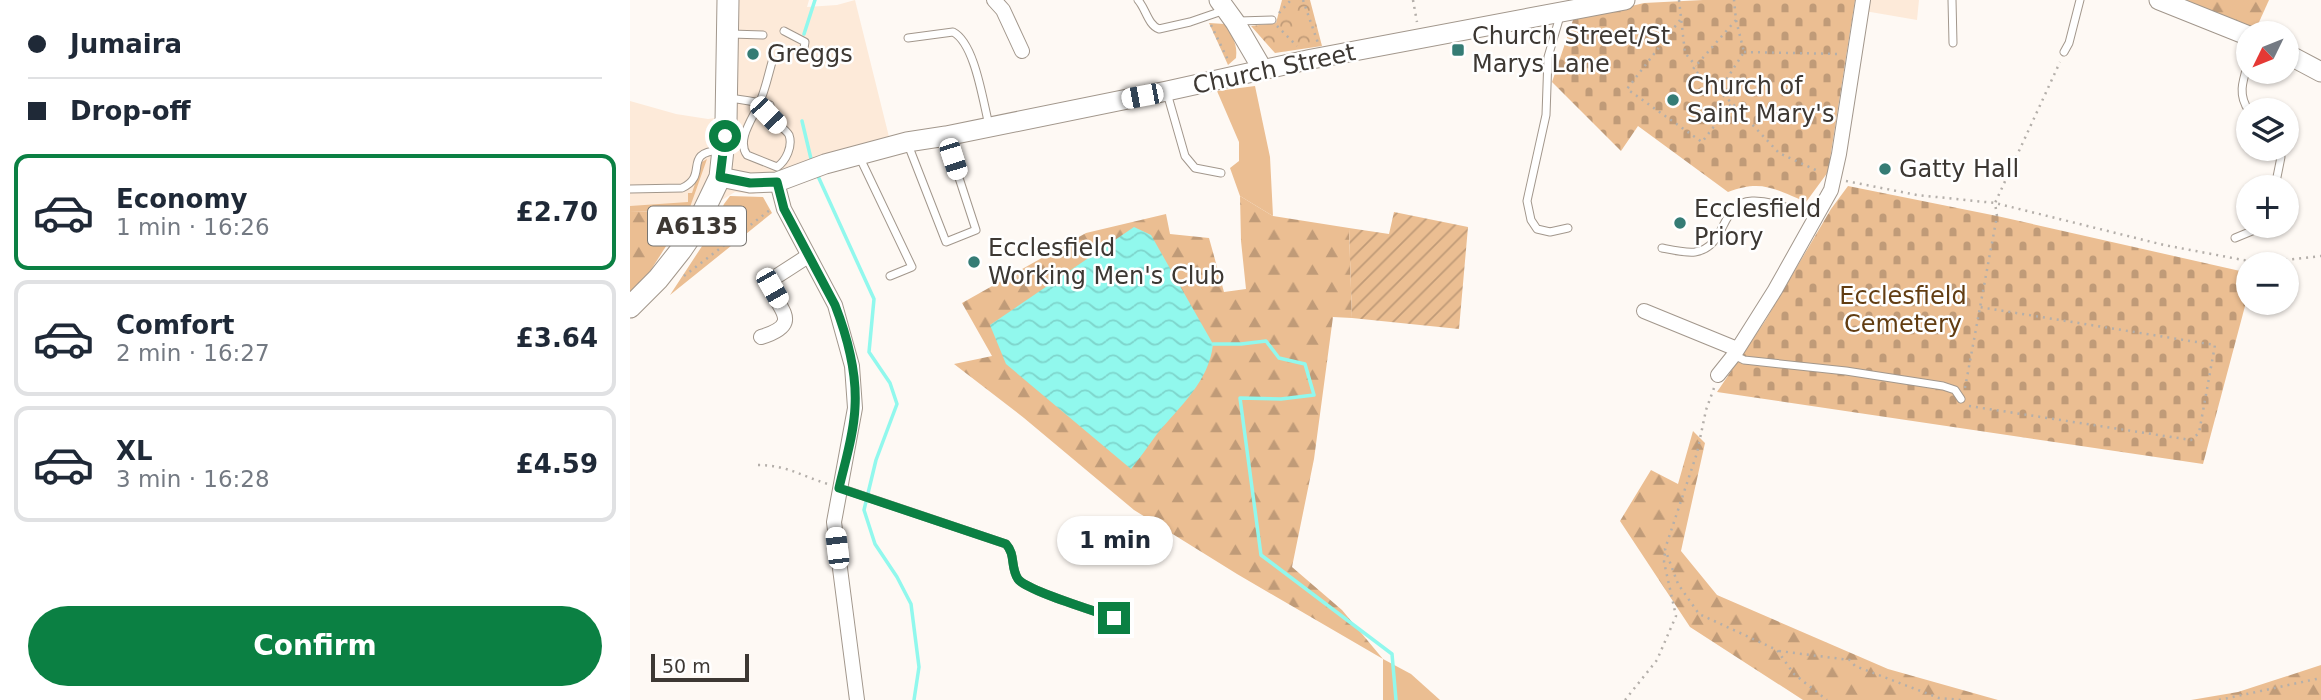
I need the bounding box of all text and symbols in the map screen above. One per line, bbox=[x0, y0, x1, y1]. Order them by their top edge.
north arrow bbox=[2236, 21, 2300, 84]
map controls bbox=[2236, 21, 2299, 315]
place label: Church Street/St Marys Lane bbox=[1472, 22, 1670, 78]
text: Jumaira bbox=[70, 29, 182, 59]
street label: Church Street bbox=[1190, 38, 1358, 100]
place label: Greggs bbox=[767, 40, 853, 68]
marker: Church Street/St Marys Lane bbox=[1450, 42, 1466, 58]
marker: Greggs bbox=[745, 46, 761, 62]
place label: Church of Saint Mary's bbox=[1687, 72, 1834, 128]
car bbox=[1120, 82, 1165, 110]
marker: Church of Saint Mary's bbox=[1665, 92, 1681, 108]
car bbox=[746, 93, 791, 137]
text: Drop-off bbox=[70, 96, 191, 126]
button: layers bbox=[2236, 98, 2299, 161]
route start bbox=[709, 120, 741, 152]
car bbox=[937, 136, 970, 182]
place label: Gatty Hall bbox=[1899, 155, 2019, 183]
marker: Gatty Hall bbox=[1877, 161, 1893, 177]
button: + bbox=[2236, 175, 2299, 238]
icon: car bbox=[32, 181, 95, 244]
text: Economy bbox=[116, 184, 247, 214]
place label: Ecclesfield Priory bbox=[1694, 195, 1821, 251]
text: £2.70 bbox=[516, 197, 598, 227]
road number: A6135 bbox=[648, 206, 746, 246]
text: 1 min · 16:26 bbox=[116, 214, 270, 240]
marker: Ecclesfield Priory bbox=[1672, 215, 1688, 231]
place label: Ecclesfield Working Men's Club bbox=[988, 234, 1225, 290]
button: − bbox=[2236, 252, 2299, 315]
marker: Ecclesfield Working Men's Club bbox=[966, 254, 982, 270]
car bbox=[753, 265, 792, 311]
park label: Ecclesfield Cemetery bbox=[1839, 282, 1967, 338]
icon: car bbox=[32, 307, 95, 370]
text: Comfort bbox=[116, 310, 234, 340]
text: £3.64 bbox=[516, 323, 598, 353]
text: 2 min · 16:27 bbox=[116, 340, 270, 366]
icon: car bbox=[32, 433, 95, 496]
text: XL bbox=[116, 436, 153, 466]
text: £4.59 bbox=[516, 449, 598, 479]
text: 3 min · 16:28 bbox=[116, 466, 270, 492]
callout: 1 min bbox=[1056, 516, 1172, 566]
car bbox=[825, 526, 850, 570]
text: 1 min bbox=[1079, 527, 1151, 553]
route end bbox=[1098, 602, 1130, 634]
button: Confirm bbox=[28, 606, 602, 686]
scale bar bbox=[651, 651, 749, 683]
text: 50 m bbox=[662, 655, 711, 677]

